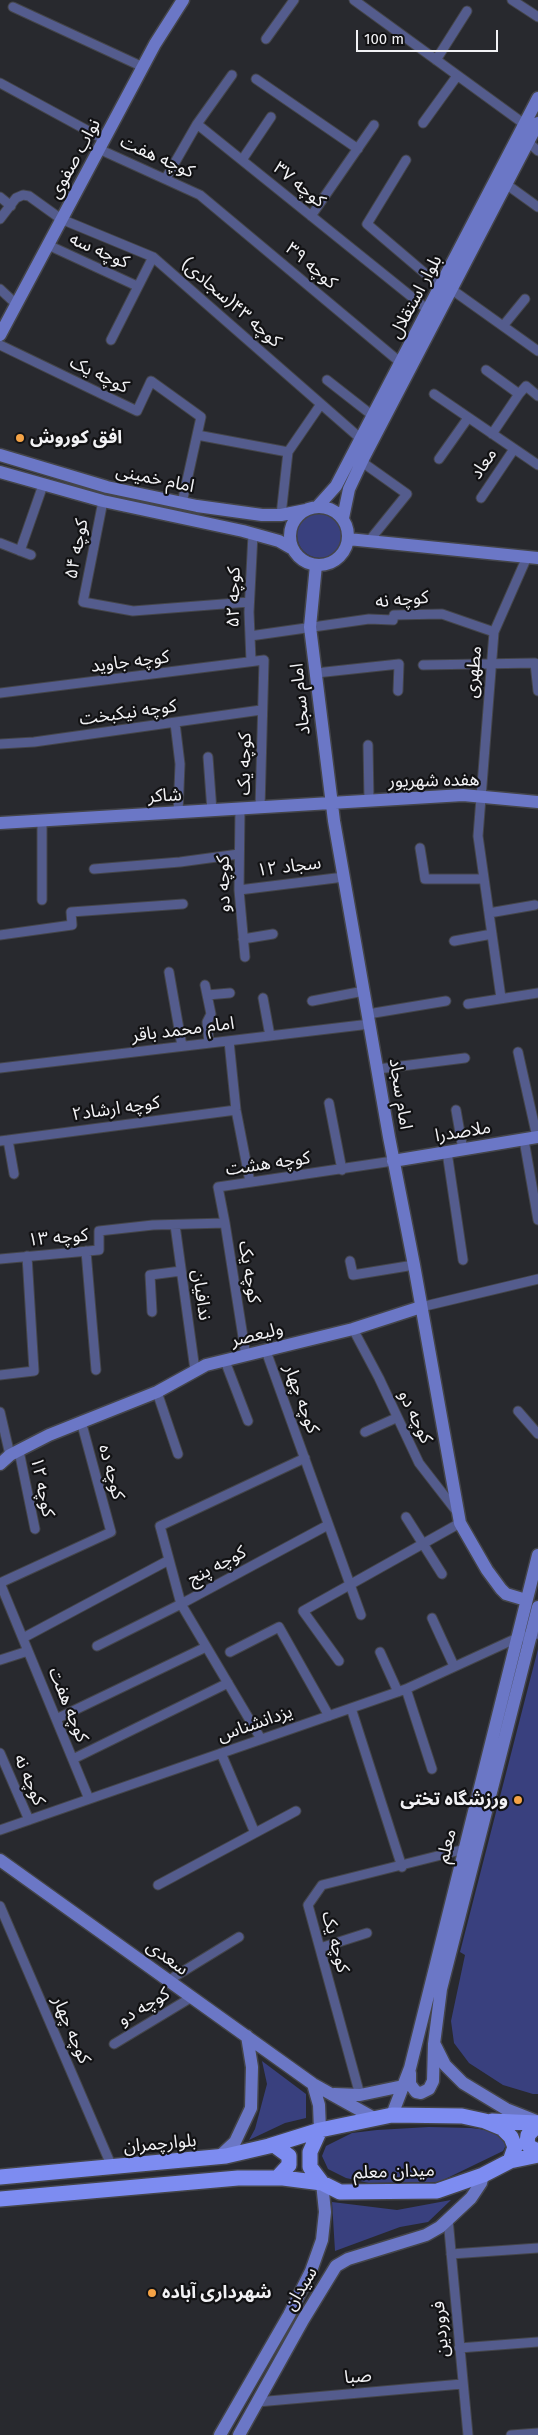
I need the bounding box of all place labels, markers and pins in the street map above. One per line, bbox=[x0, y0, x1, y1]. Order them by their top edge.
place label: افق کوروش bbox=[30, 427, 122, 449]
marker: افق کوروش bbox=[14, 432, 26, 444]
place label: ورزشگاه تختی bbox=[400, 1789, 508, 1811]
marker: ورزشگاه تختی bbox=[512, 1794, 524, 1806]
place label: شهرداری آباده bbox=[162, 2282, 272, 2304]
marker: شهرداری آباده bbox=[146, 2287, 158, 2299]

